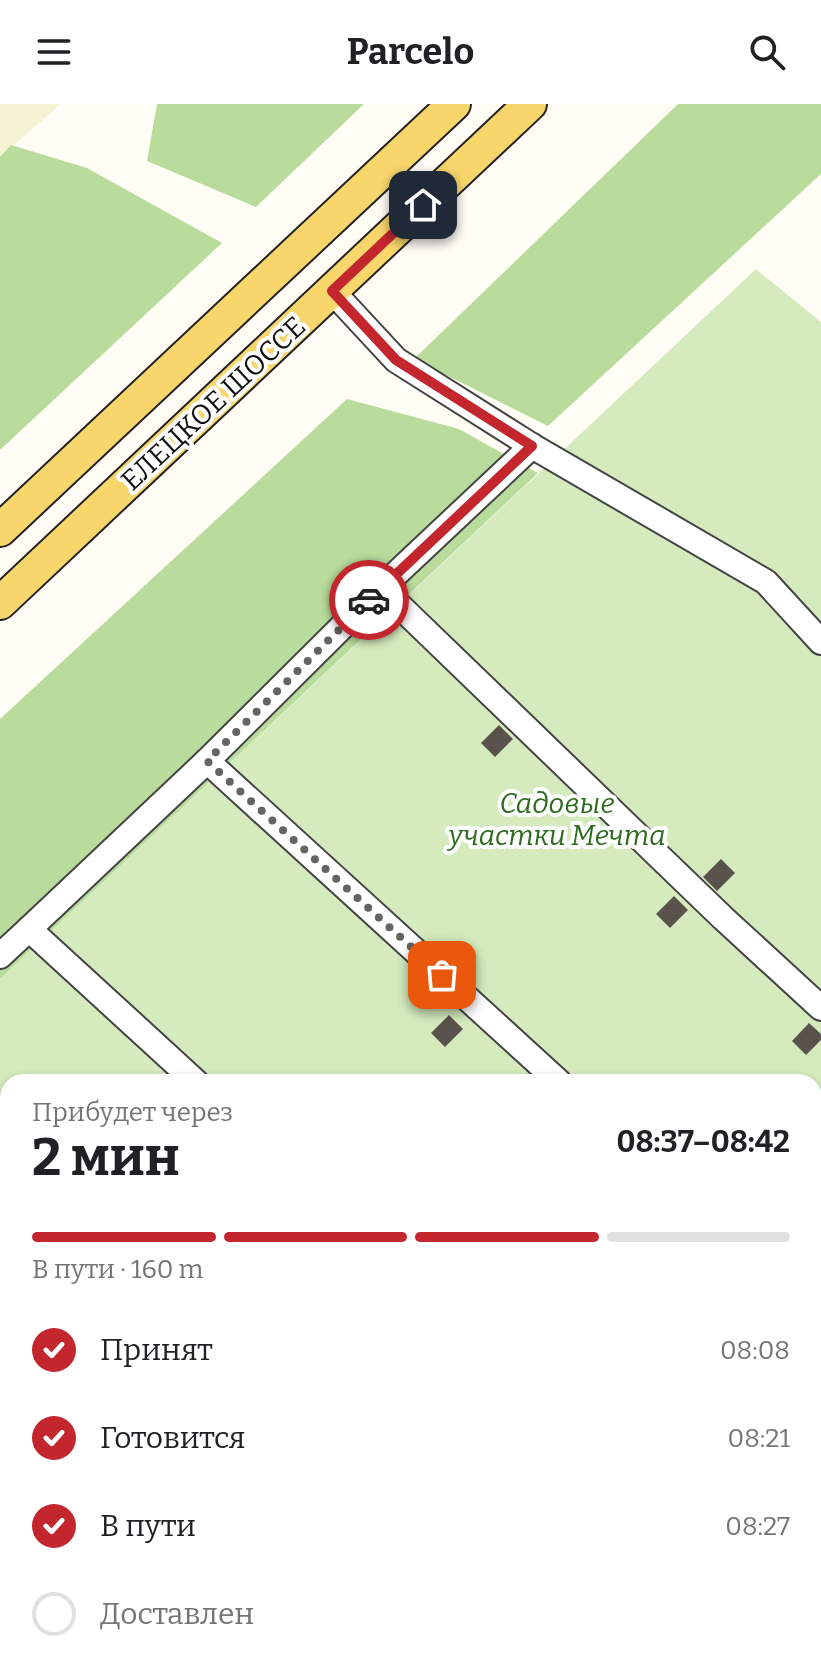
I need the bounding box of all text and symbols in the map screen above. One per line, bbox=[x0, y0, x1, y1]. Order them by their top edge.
icon: menu bbox=[32, 30, 76, 74]
text: Parcelo bbox=[347, 30, 474, 74]
icon: search bbox=[745, 30, 789, 74]
pin bbox=[389, 171, 457, 239]
icon: home bbox=[401, 183, 445, 227]
street label: ЕЛЕЦКОЕ ШОССЕ bbox=[115, 310, 312, 497]
courier bbox=[329, 560, 409, 640]
icon: car bbox=[347, 578, 391, 622]
park label: Садовые участки Мечта bbox=[446, 787, 666, 852]
pin bbox=[408, 941, 476, 1009]
icon: bag bbox=[420, 953, 464, 997]
text: Прибудет через bbox=[32, 1097, 233, 1128]
text: 08:37–08:42 bbox=[616, 1124, 790, 1160]
text: 2 мин bbox=[32, 1126, 180, 1189]
text: В пути · 160 m bbox=[32, 1254, 203, 1285]
icon: check bbox=[32, 1328, 76, 1372]
text: Принят bbox=[100, 1332, 213, 1368]
text: 08:08 bbox=[720, 1335, 790, 1366]
icon: check bbox=[32, 1416, 76, 1460]
text: Готовится bbox=[100, 1420, 245, 1456]
text: 08:21 bbox=[728, 1423, 790, 1454]
icon: check bbox=[32, 1504, 76, 1548]
text: В пути bbox=[100, 1508, 196, 1544]
text: 08:27 bbox=[725, 1511, 790, 1542]
text: Доставлен bbox=[100, 1596, 254, 1632]

